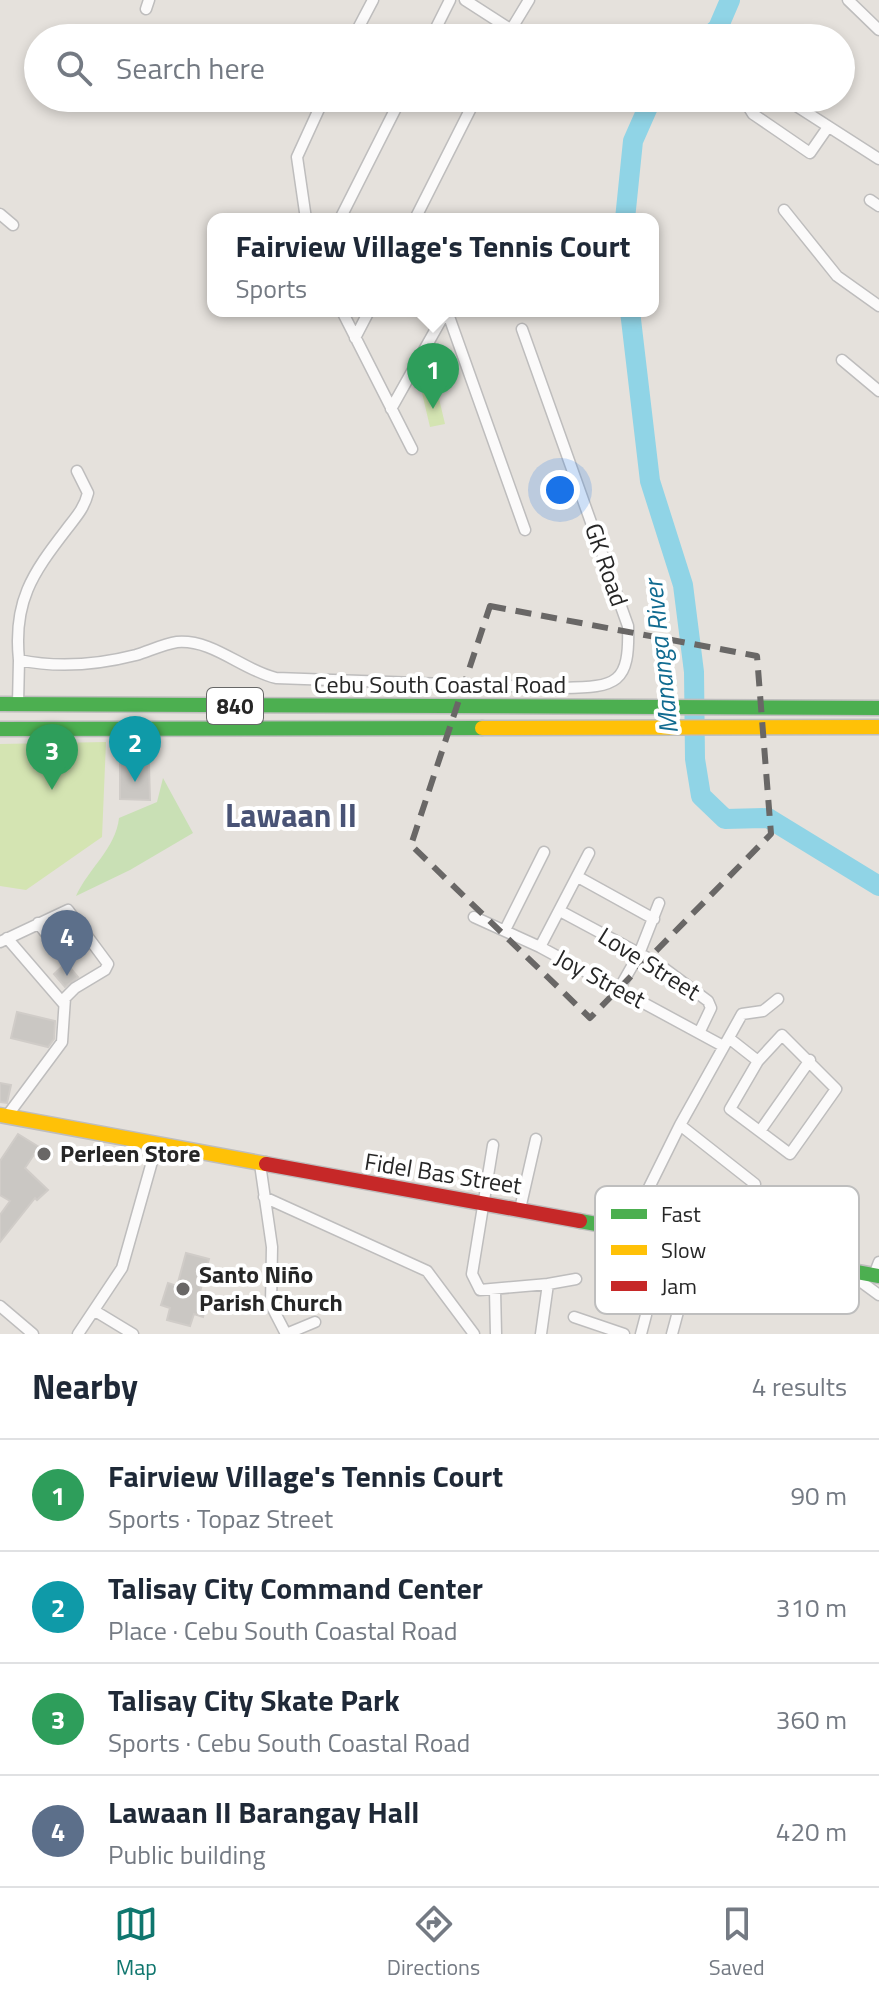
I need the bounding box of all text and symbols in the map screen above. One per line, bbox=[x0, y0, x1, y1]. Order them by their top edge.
search box bbox=[24, 24, 855, 112]
text: Search here bbox=[116, 45, 265, 91]
icon: search bbox=[52, 46, 96, 90]
popup bbox=[207, 213, 659, 317]
text: Fairview Village's Tennis Court bbox=[235, 223, 631, 269]
text: Sports bbox=[235, 269, 307, 308]
pin: 1 bbox=[407, 343, 459, 409]
your location bbox=[540, 470, 580, 510]
street label: GK Road bbox=[576, 518, 638, 611]
water label: Mananga River bbox=[633, 575, 688, 736]
street label: Cebu South Coastal Road bbox=[314, 666, 566, 702]
road number: 840 bbox=[207, 688, 263, 724]
pin: 2 bbox=[109, 716, 161, 782]
pin: 3 bbox=[26, 724, 78, 790]
district label: Lawaan II bbox=[225, 791, 357, 839]
pin: 4 bbox=[41, 910, 93, 976]
street label: Love Street bbox=[591, 918, 708, 1009]
street label: Joy Street bbox=[549, 939, 653, 1017]
place label: Perleen Store bbox=[60, 1135, 200, 1171]
street label: Fidel Bas Street bbox=[362, 1143, 525, 1203]
marker: Perleen Store bbox=[35, 1145, 53, 1163]
legend bbox=[595, 1186, 859, 1314]
text: Fast bbox=[661, 1197, 701, 1231]
text: Slow bbox=[661, 1233, 707, 1267]
place label: Santo Niño Parish Church bbox=[199, 1256, 343, 1320]
text: Jam bbox=[661, 1269, 697, 1303]
marker: Santo Niño Parish Church bbox=[174, 1280, 192, 1298]
text: Nearby bbox=[32, 1360, 138, 1412]
text: 4 results bbox=[752, 1367, 847, 1406]
text: Fairview Village's Tennis Court bbox=[108, 1453, 503, 1499]
text: 1 bbox=[51, 1476, 65, 1515]
text: 90 m bbox=[790, 1476, 847, 1515]
text: Sports · Topaz Street bbox=[108, 1499, 333, 1538]
text: Talisay City Command Center bbox=[108, 1565, 483, 1611]
text: 2 bbox=[51, 1588, 65, 1627]
text: 310 m bbox=[776, 1588, 847, 1627]
text: Place · Cebu South Coastal Road bbox=[108, 1611, 457, 1650]
text: Talisay City Skate Park bbox=[108, 1677, 400, 1723]
text: 3 bbox=[51, 1700, 65, 1739]
text: 360 m bbox=[776, 1700, 847, 1739]
text: Sports · Cebu South Coastal Road bbox=[108, 1723, 470, 1762]
text: Lawaan II Barangay Hall bbox=[108, 1789, 419, 1835]
text: 4 bbox=[51, 1812, 65, 1851]
text: 420 m bbox=[776, 1812, 847, 1851]
text: Public building bbox=[108, 1835, 266, 1874]
tab: Map bbox=[114, 1902, 158, 1984]
tab: Directions bbox=[387, 1902, 480, 1984]
tab: Saved bbox=[709, 1902, 765, 1984]

